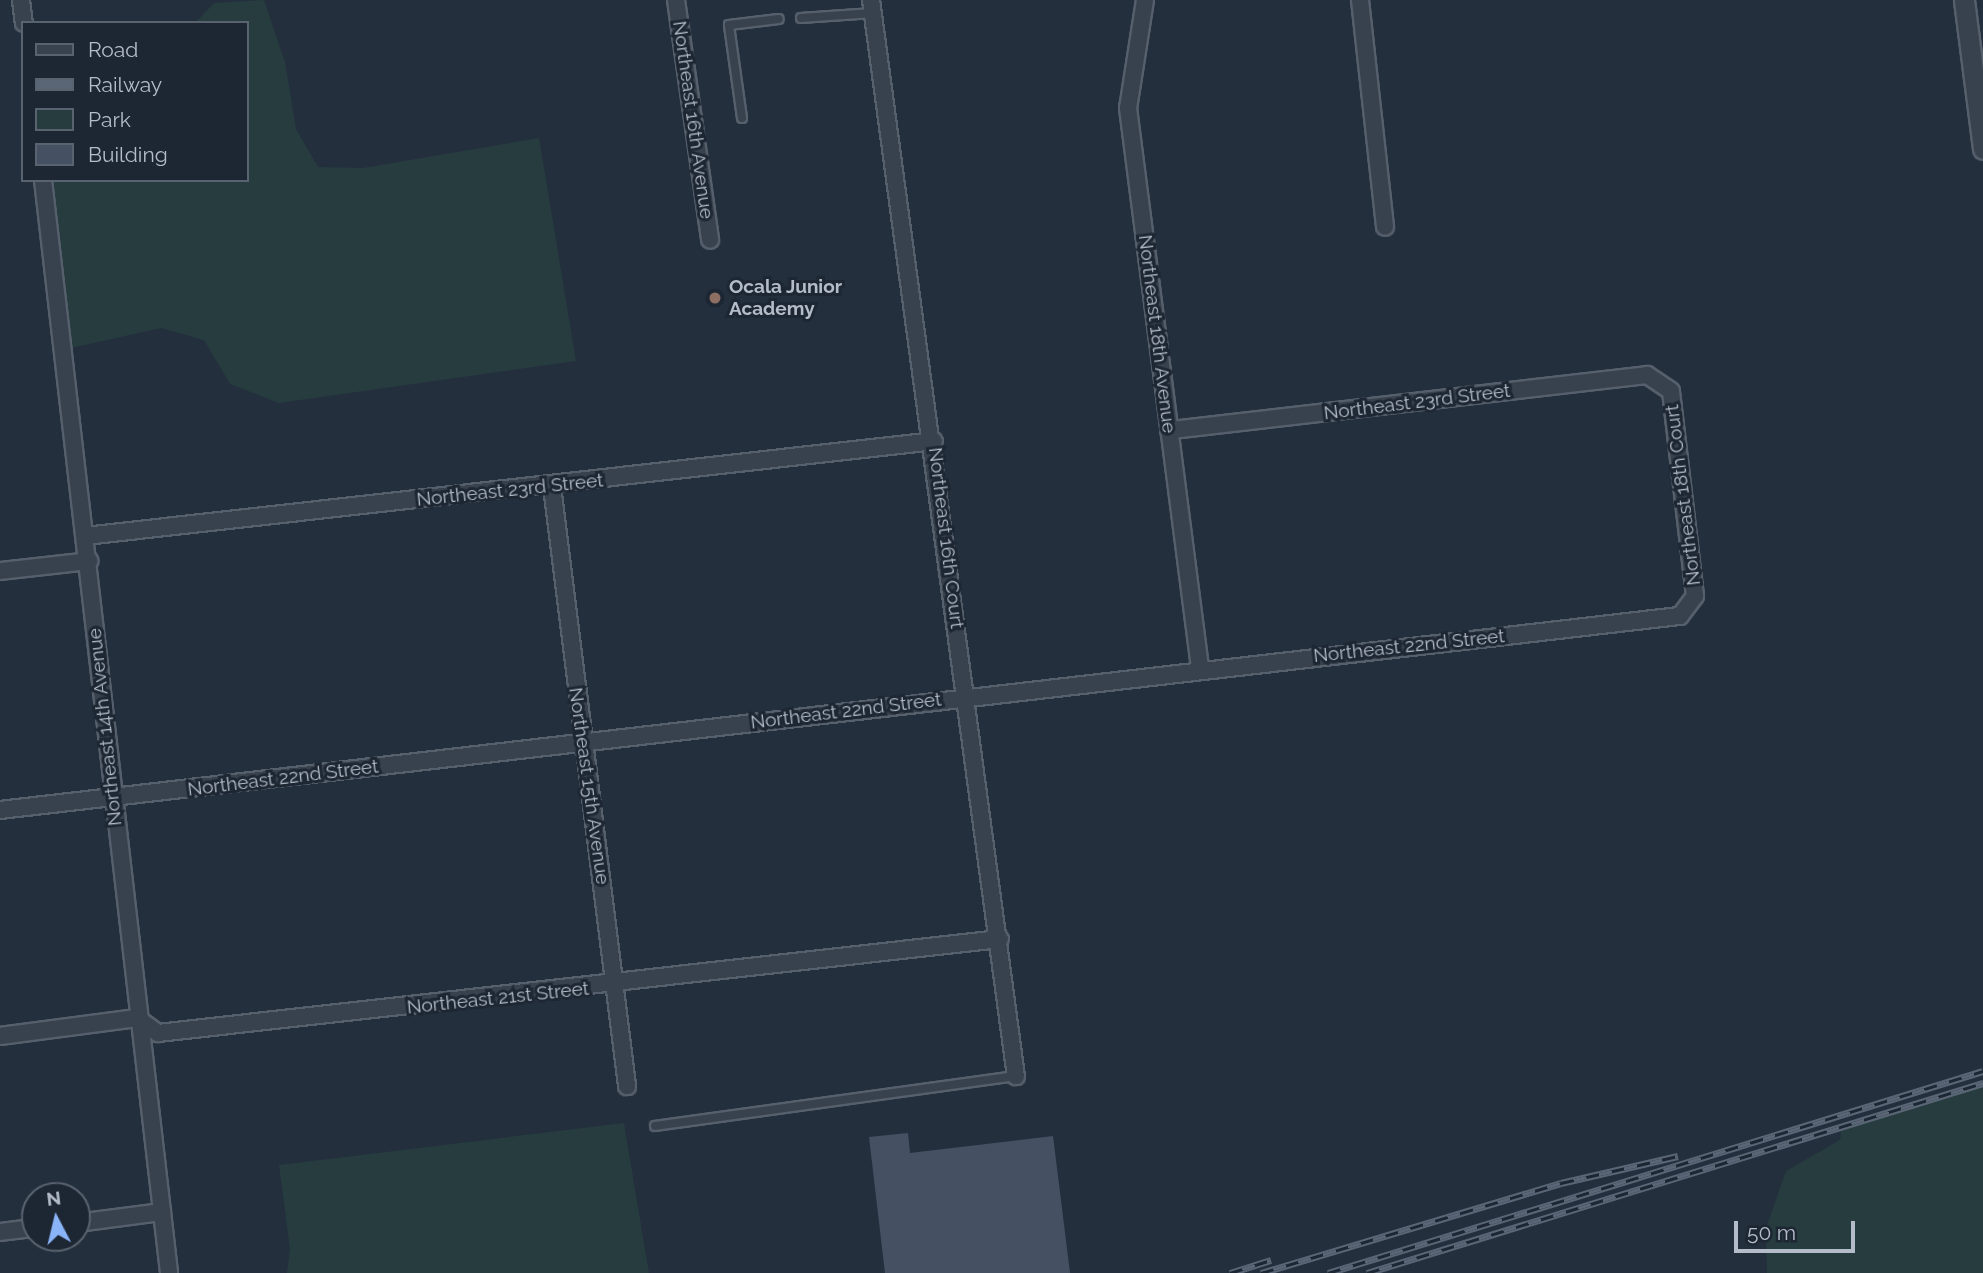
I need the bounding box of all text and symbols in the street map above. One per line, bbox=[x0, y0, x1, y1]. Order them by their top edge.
street label: Northeast 16th Avenue bbox=[668, 19, 718, 221]
legend bbox=[21, 21, 248, 182]
text: Road bbox=[88, 37, 138, 62]
text: Railway bbox=[88, 72, 162, 97]
text: Park bbox=[88, 107, 131, 132]
text: Building bbox=[88, 142, 168, 167]
street label: Northeast 18th Avenue bbox=[1133, 233, 1181, 435]
place label: Ocala Junior Academy bbox=[729, 276, 843, 320]
marker: Ocala Junior Academy bbox=[707, 290, 723, 306]
street label: Northeast 23rd Street bbox=[1323, 379, 1511, 425]
street label: Northeast 18th Court bbox=[1661, 403, 1705, 587]
street label: Northeast 16th Court bbox=[924, 446, 968, 630]
street label: Northeast 23rd Street bbox=[416, 469, 604, 511]
street label: Northeast 22nd Street bbox=[1312, 625, 1506, 667]
street label: Northeast 14th Avenue bbox=[83, 627, 127, 827]
street label: Northeast 15th Avenue bbox=[564, 686, 614, 886]
street label: Northeast 22nd Street bbox=[749, 688, 943, 734]
street label: Northeast 22nd Street bbox=[186, 755, 380, 801]
street label: Northeast 21st Street bbox=[406, 977, 590, 1019]
north arrow bbox=[21, 1182, 91, 1252]
text: N bbox=[45, 1186, 62, 1210]
scale bar bbox=[1738, 1206, 1859, 1250]
text: 50 m bbox=[1747, 1220, 1796, 1245]

